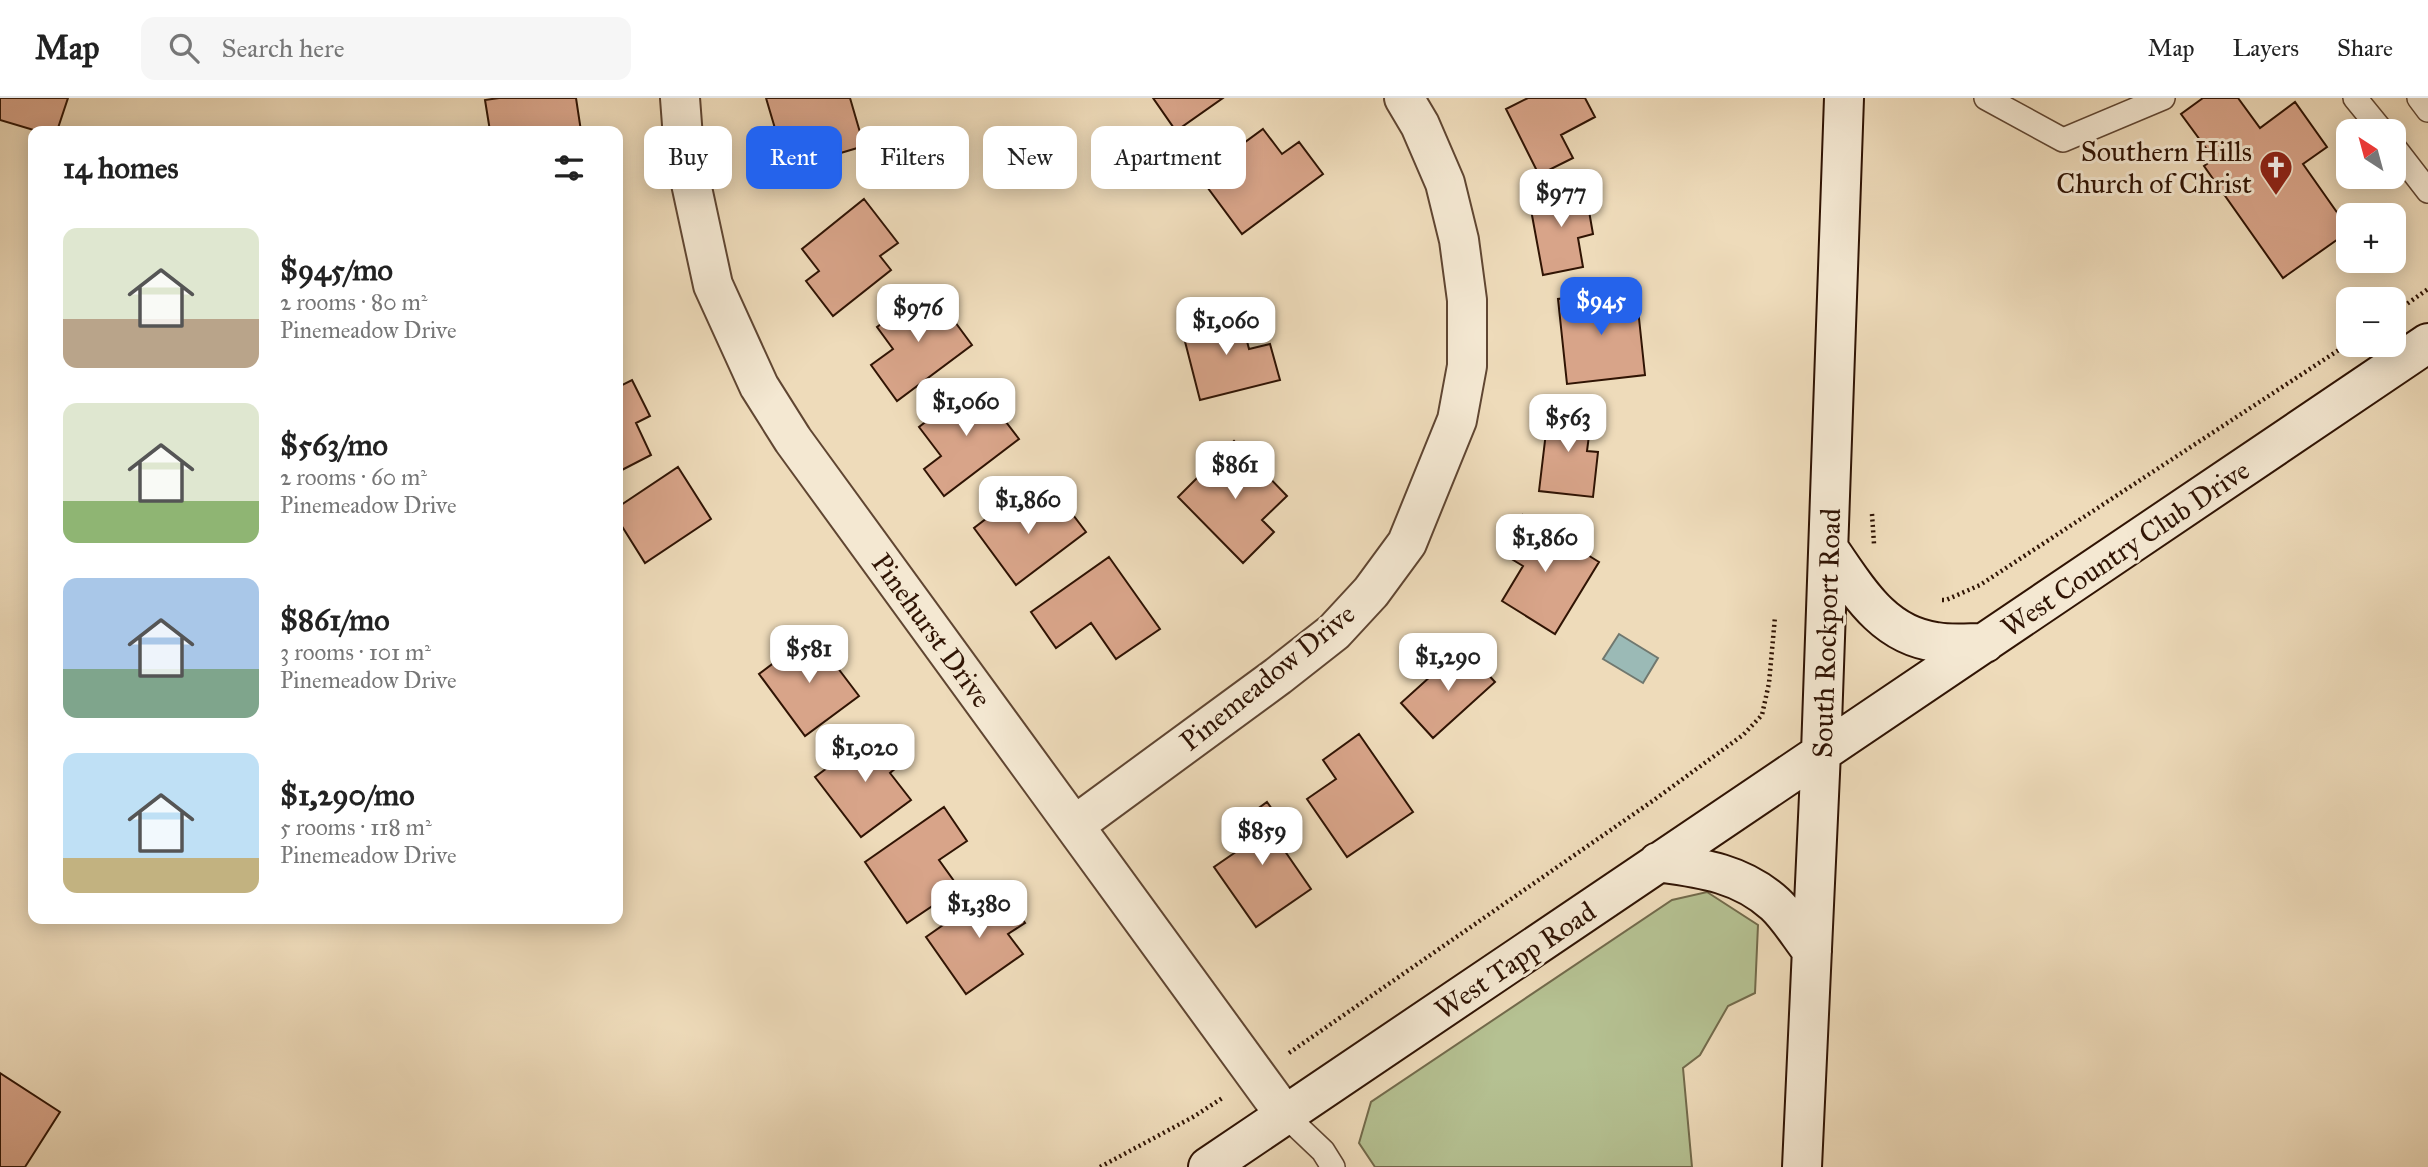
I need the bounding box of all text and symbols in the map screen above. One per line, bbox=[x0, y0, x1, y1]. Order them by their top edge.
search box bbox=[141, 17, 631, 80]
text: Map bbox=[35, 28, 99, 68]
icon: search bbox=[165, 29, 203, 67]
text: Search here bbox=[221, 32, 345, 64]
text: Map bbox=[2148, 33, 2195, 63]
text: Layers bbox=[2233, 33, 2299, 63]
text: Share bbox=[2337, 33, 2393, 63]
north arrow bbox=[2336, 119, 2406, 189]
map controls bbox=[2336, 119, 2406, 357]
chip: Buy bbox=[644, 126, 732, 189]
chip: Rent bbox=[746, 126, 842, 189]
chip: Filters bbox=[856, 126, 969, 189]
chip: New bbox=[983, 126, 1077, 189]
chip: Apartment bbox=[1091, 126, 1246, 189]
place label: Southern Hills Church of Christ bbox=[2056, 134, 2252, 201]
church icon: Southern Hills Church of Christ bbox=[2257, 148, 2295, 197]
icon: filters bbox=[550, 149, 588, 187]
text: 14 homes bbox=[63, 150, 178, 186]
pin: $977 bbox=[1520, 170, 1602, 229]
text: $977 bbox=[1536, 178, 1586, 206]
button: + bbox=[2336, 203, 2406, 273]
text: $945/mo bbox=[280, 252, 393, 288]
icon: home bbox=[119, 256, 203, 340]
pin: $945 bbox=[1560, 278, 1642, 337]
pin: $976 bbox=[877, 285, 959, 344]
text: $945 bbox=[1576, 286, 1626, 314]
button: − bbox=[2336, 287, 2406, 357]
text: 2 rooms · 80 m² bbox=[280, 288, 427, 316]
text: $976 bbox=[893, 293, 943, 321]
pin: $1,060 bbox=[1169, 298, 1283, 357]
text: $1,060 bbox=[1192, 306, 1260, 334]
text: Pinemeadow Drive bbox=[280, 316, 456, 344]
pin: $1,060 bbox=[909, 378, 1023, 438]
text: $1,060 bbox=[932, 387, 1000, 415]
pin: $563 bbox=[1527, 394, 1609, 454]
text: $563 bbox=[1545, 403, 1591, 431]
text: $563/mo bbox=[280, 427, 388, 463]
icon: home bbox=[119, 431, 203, 515]
pin: $861 bbox=[1194, 442, 1276, 501]
text: $861 bbox=[1212, 450, 1258, 478]
street label: West Country Club Drive bbox=[1994, 452, 2256, 645]
text: 2 rooms · 60 m² bbox=[280, 463, 427, 491]
pin: $1,860 bbox=[971, 476, 1085, 536]
text: $1,860 bbox=[995, 485, 1061, 513]
text: Pinemeadow Drive bbox=[280, 491, 456, 519]
street label: South Rockport Road bbox=[1805, 508, 1848, 758]
pin: $1,860 bbox=[1488, 514, 1602, 574]
text: $1,860 bbox=[1512, 523, 1578, 551]
street label: Pinehurst Drive bbox=[864, 546, 999, 714]
street label: Pinemeadow Drive bbox=[1173, 596, 1362, 759]
text: $861/mo bbox=[280, 602, 390, 638]
icon: home bbox=[119, 606, 203, 690]
pin: $581 bbox=[768, 626, 850, 685]
text: $581 bbox=[786, 634, 832, 662]
pin: $1,290 bbox=[1391, 634, 1505, 693]
text: 3 rooms · 101 m² bbox=[280, 638, 431, 666]
text: $1,290 bbox=[1415, 642, 1481, 670]
text: Pinemeadow Drive bbox=[280, 666, 456, 694]
pin: $1,020 bbox=[808, 724, 922, 784]
text: $1,020 bbox=[832, 733, 898, 761]
text: $1,290/mo bbox=[280, 777, 415, 813]
icon: home bbox=[119, 781, 203, 865]
pin: $859 bbox=[1221, 808, 1303, 867]
text: 5 rooms · 118 m² bbox=[280, 813, 432, 841]
text: $859 bbox=[1237, 816, 1287, 844]
text: Pinemeadow Drive bbox=[280, 841, 456, 869]
pin: $1,380 bbox=[922, 880, 1036, 940]
text: $1,380 bbox=[947, 889, 1011, 917]
street label: West Tapp Road bbox=[1428, 894, 1602, 1027]

